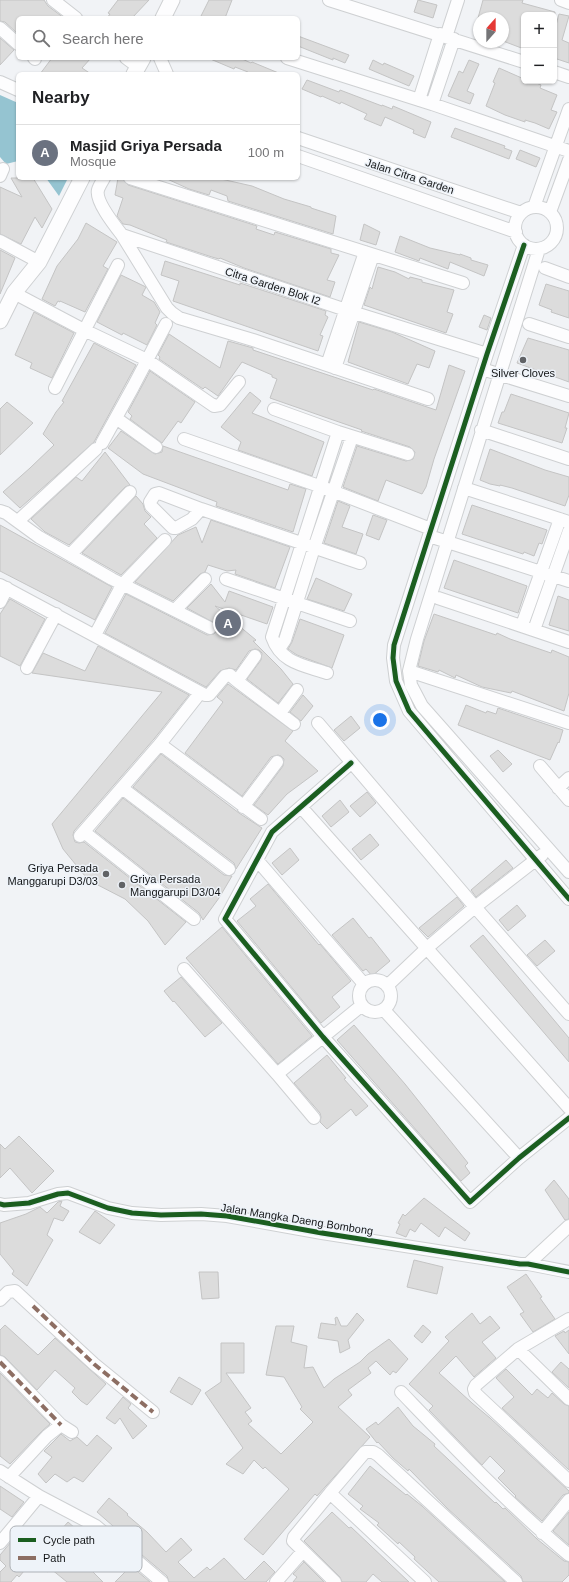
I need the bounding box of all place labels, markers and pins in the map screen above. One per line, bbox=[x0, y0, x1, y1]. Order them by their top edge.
marker: Silver Cloves bbox=[518, 355, 528, 365]
place label: Silver Cloves bbox=[491, 367, 556, 379]
pin: A bbox=[215, 608, 241, 638]
place label: Griya Persada Manggarupi D3/03 bbox=[7, 862, 99, 887]
marker: Griya Persada Manggarupi D3/03 bbox=[101, 869, 111, 879]
place label: Griya Persada Manggarupi D3/04 bbox=[130, 873, 221, 898]
marker: Griya Persada Manggarupi D3/04 bbox=[117, 880, 127, 890]

